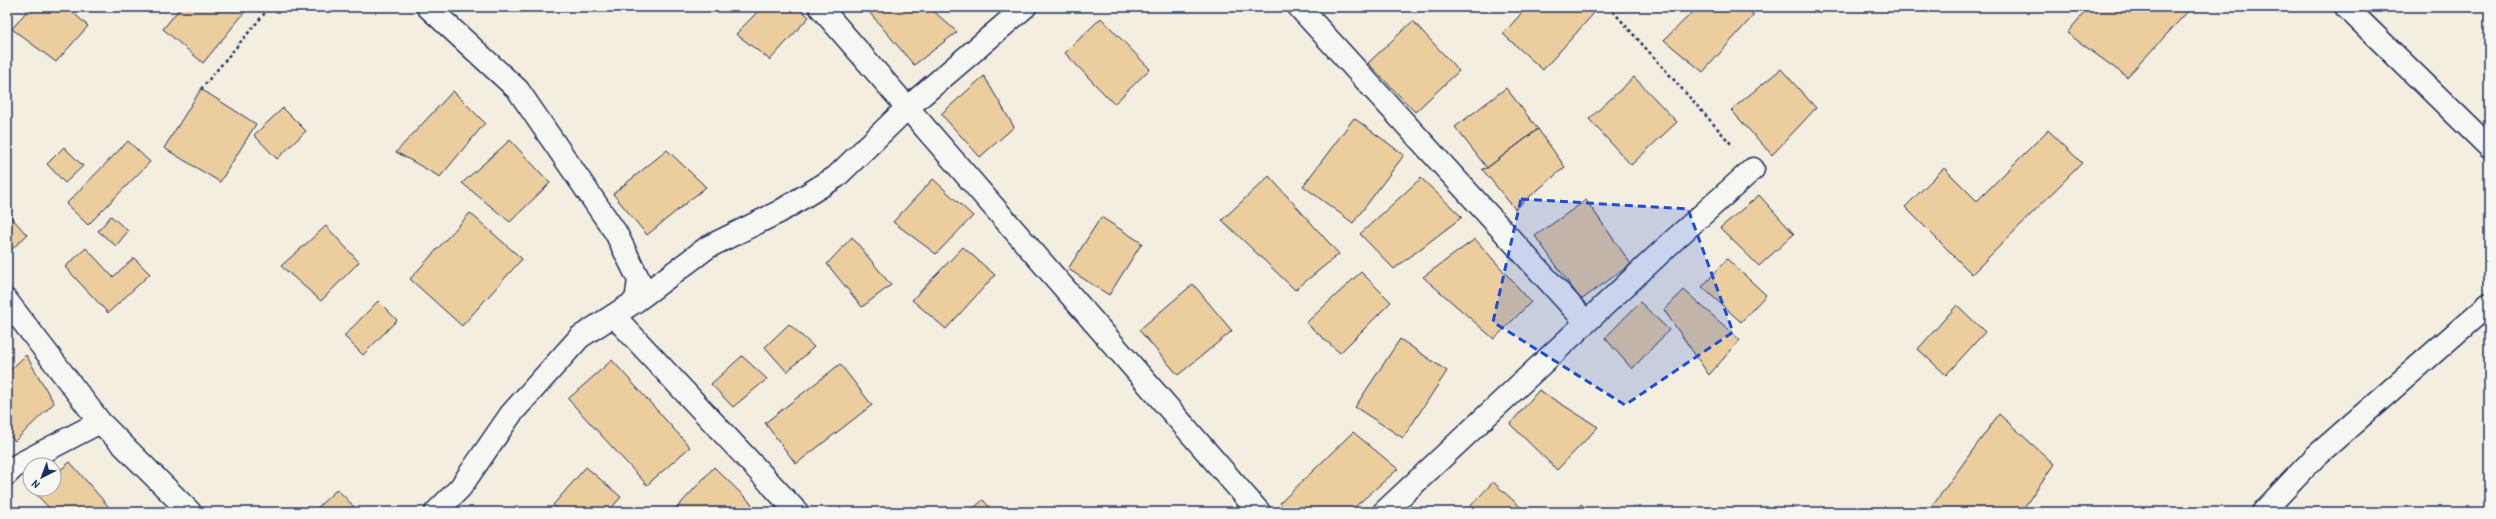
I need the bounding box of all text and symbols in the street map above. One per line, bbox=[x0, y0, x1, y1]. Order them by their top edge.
north arrow bbox=[22, 457, 62, 497]
text: N bbox=[28, 477, 42, 492]

